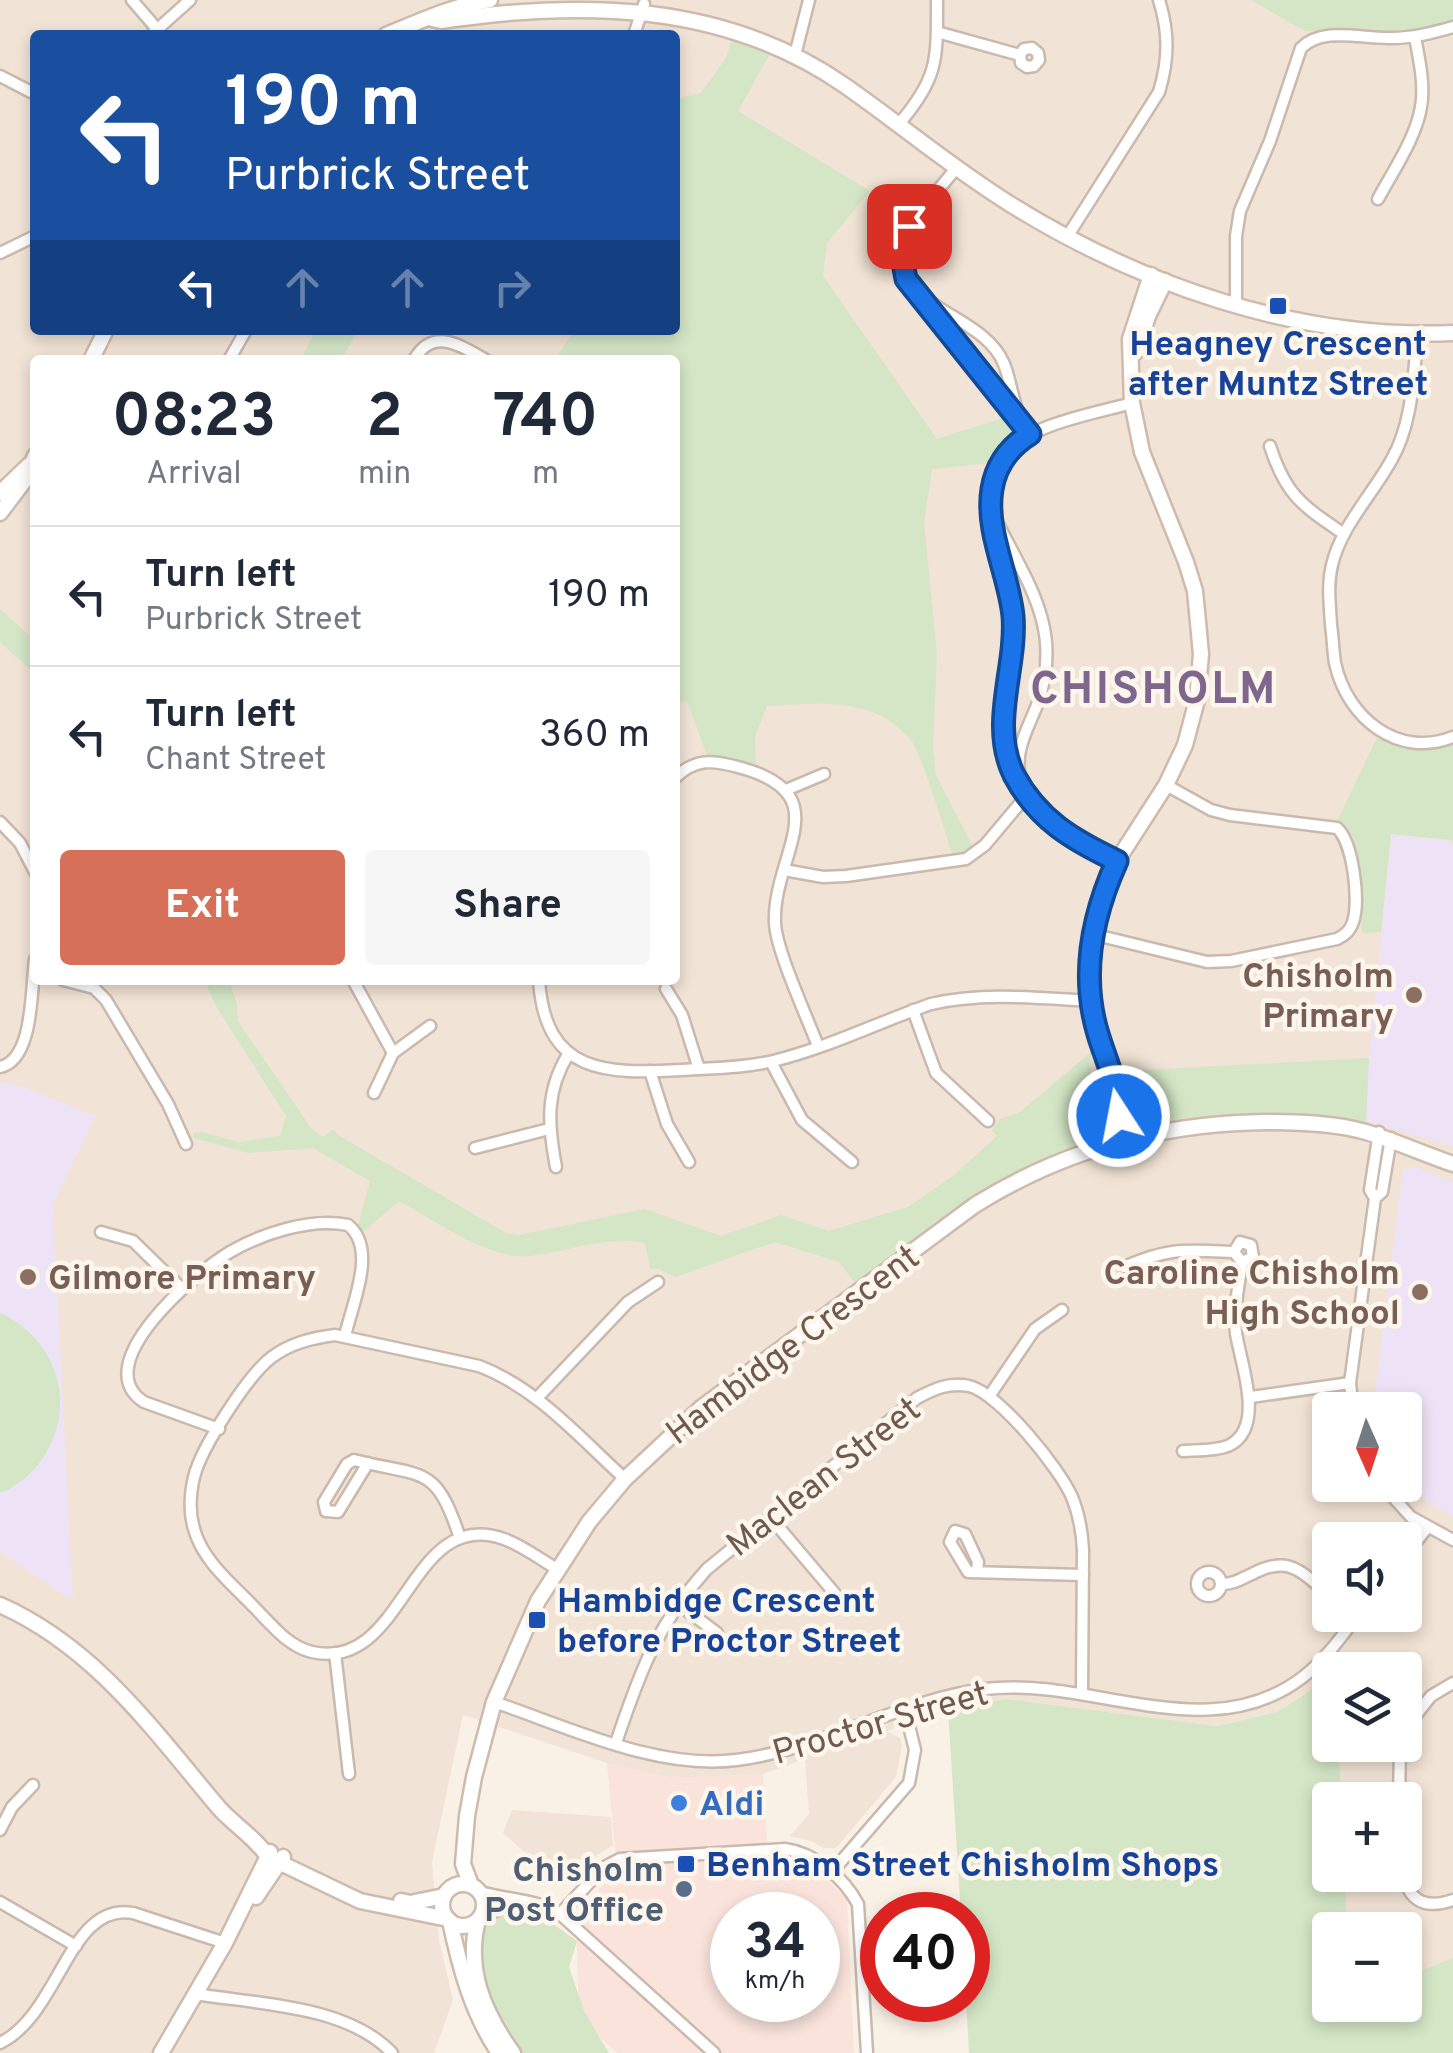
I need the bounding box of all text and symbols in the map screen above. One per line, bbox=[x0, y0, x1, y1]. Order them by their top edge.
text: 190 m bbox=[225, 62, 421, 151]
icon: left bbox=[60, 70, 190, 200]
text: Purbrick Street bbox=[225, 149, 530, 206]
pin bbox=[867, 184, 952, 269]
icon: arrive bbox=[882, 199, 937, 254]
icon: left bbox=[170, 260, 225, 315]
icon: ahead bbox=[275, 260, 330, 315]
icon: ahead bbox=[380, 260, 435, 315]
icon: right bbox=[485, 260, 540, 315]
marker: Heagney Crescent after Muntz Street bbox=[1267, 295, 1289, 317]
place label: Heagney Crescent after Muntz Street bbox=[1128, 324, 1428, 408]
text: 08:23 bbox=[112, 382, 276, 458]
text: 2 bbox=[366, 382, 403, 458]
text: 740 bbox=[493, 382, 598, 458]
text: Arrival bbox=[146, 455, 242, 495]
text: min bbox=[358, 455, 411, 495]
text: m bbox=[532, 455, 559, 495]
text: Turn left bbox=[145, 552, 297, 601]
icon: left bbox=[60, 569, 115, 624]
text: 190 m bbox=[548, 572, 650, 621]
text: Purbrick Street bbox=[145, 601, 362, 641]
district label: CHISHOLM bbox=[1030, 663, 1278, 720]
text: Turn left bbox=[145, 692, 297, 741]
icon: left bbox=[60, 709, 115, 764]
text: 360 m bbox=[539, 712, 650, 761]
text: Chant Street bbox=[145, 741, 326, 781]
button: Exit bbox=[60, 850, 345, 965]
button: Share bbox=[365, 850, 650, 965]
place label: Chisholm Primary bbox=[1242, 956, 1394, 1040]
marker: Chisholm Primary bbox=[1403, 984, 1425, 1006]
position arrow bbox=[1067, 1064, 1171, 1168]
street label: Hambidge Crescent bbox=[658, 1237, 929, 1456]
place label: Caroline Chisholm High School bbox=[1103, 1253, 1400, 1337]
place label: Gilmore Primary bbox=[48, 1258, 316, 1302]
marker: Gilmore Primary bbox=[17, 1266, 39, 1288]
marker: Caroline Chisholm High School bbox=[1409, 1281, 1431, 1303]
street label: Maclean Street bbox=[719, 1389, 931, 1568]
north arrow bbox=[1312, 1392, 1422, 1502]
map controls bbox=[1312, 1392, 1422, 2022]
button: sound bbox=[1312, 1522, 1422, 1632]
place label: Hambidge Crescent before Proctor Street bbox=[557, 1581, 901, 1665]
marker: Hambidge Crescent before Proctor Street bbox=[526, 1609, 548, 1631]
button: layers bbox=[1312, 1652, 1422, 1762]
street label: Proctor Street bbox=[768, 1673, 994, 1777]
button: + bbox=[1312, 1782, 1422, 1892]
place label: Aldi bbox=[699, 1784, 764, 1828]
marker: Aldi bbox=[668, 1792, 690, 1814]
place label: Benham Street Chisholm Shops bbox=[706, 1845, 1219, 1889]
place label: Chisholm Post Office bbox=[484, 1850, 664, 1934]
marker: Benham Street Chisholm Shops bbox=[675, 1853, 697, 1875]
marker: Chisholm Post Office bbox=[673, 1878, 695, 1900]
speed limit sign: 40 bbox=[860, 1892, 990, 2022]
button: − bbox=[1312, 1912, 1422, 2022]
text: 34 bbox=[744, 1913, 806, 1976]
text: km/h bbox=[745, 1966, 805, 1998]

